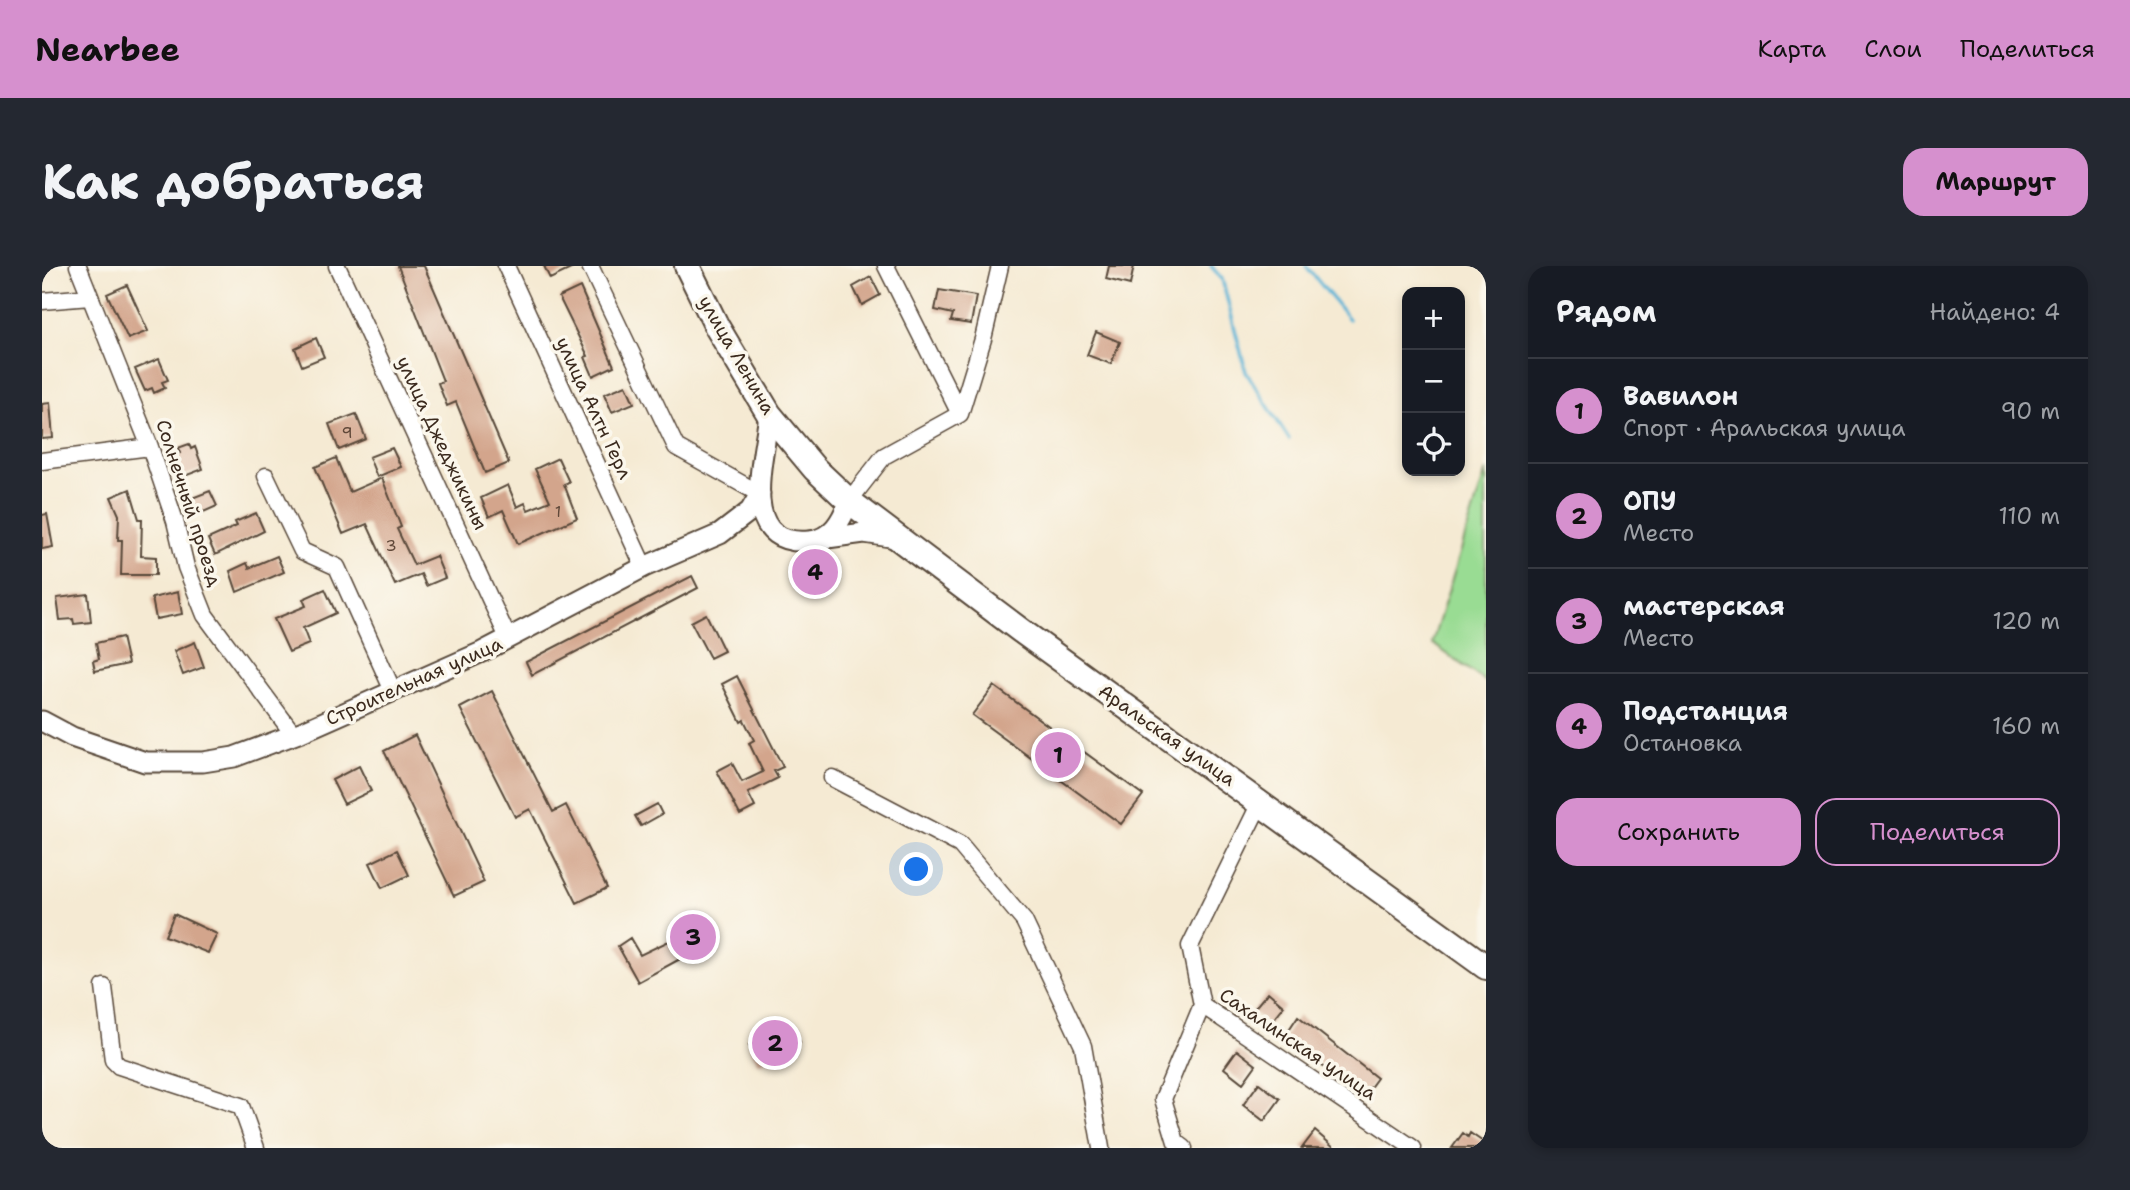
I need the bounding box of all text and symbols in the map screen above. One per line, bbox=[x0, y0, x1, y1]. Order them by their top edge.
text: Nearbee bbox=[35, 27, 180, 72]
text: Карта bbox=[1758, 33, 1826, 65]
text: Слои bbox=[1864, 33, 1922, 65]
text: Поделиться bbox=[1960, 33, 2095, 65]
button: Маршрут bbox=[1903, 148, 2088, 216]
text: Как добраться bbox=[42, 149, 424, 215]
map controls bbox=[1402, 287, 1465, 476]
button: + bbox=[1402, 287, 1465, 350]
street label: улица Ленина bbox=[693, 291, 781, 419]
text: Рядом bbox=[1556, 291, 1656, 332]
text: Найдено: 4 bbox=[1930, 297, 2060, 327]
street label: улица Алтн Герл bbox=[550, 333, 638, 483]
button: − bbox=[1402, 350, 1465, 413]
street label: улица Джеджикины bbox=[391, 352, 493, 534]
text: Вавилон bbox=[1623, 378, 1738, 413]
text: 1 bbox=[1574, 396, 1584, 426]
text: 90 m bbox=[2000, 396, 2060, 426]
button: locate bbox=[1402, 413, 1465, 476]
text: Спорт · Аральская улица bbox=[1623, 413, 1906, 443]
street label: Солнечный проезд bbox=[150, 416, 228, 590]
house number: 9 bbox=[341, 422, 353, 443]
text: ОПУ bbox=[1623, 483, 1676, 518]
house number: 1 bbox=[555, 501, 561, 522]
text: 2 bbox=[1571, 501, 1587, 531]
text: 110 m bbox=[1998, 501, 2060, 531]
text: Место bbox=[1623, 518, 1694, 548]
house number: 3 bbox=[385, 535, 397, 556]
pin: 4 bbox=[792, 546, 838, 598]
text: мастерская bbox=[1623, 588, 1785, 623]
text: 3 bbox=[1571, 606, 1587, 636]
text: 120 m bbox=[1992, 606, 2060, 636]
text: Место bbox=[1623, 623, 1694, 653]
street label: Строительная улица bbox=[322, 631, 506, 731]
street label: Аральская улица bbox=[1094, 678, 1241, 792]
text: Подстанция bbox=[1623, 693, 1788, 728]
text: 4 bbox=[1571, 711, 1587, 741]
text: 160 m bbox=[1992, 711, 2060, 741]
text: Остановка bbox=[1623, 728, 1742, 758]
pin: 1 bbox=[1035, 729, 1081, 781]
button: Сохранить bbox=[1556, 798, 1801, 866]
button: Поделиться bbox=[1815, 798, 2060, 866]
your location bbox=[899, 852, 933, 886]
pin: 3 bbox=[670, 911, 716, 963]
street label: Сахалинская улица bbox=[1215, 982, 1381, 1106]
pin: 2 bbox=[752, 1017, 798, 1069]

